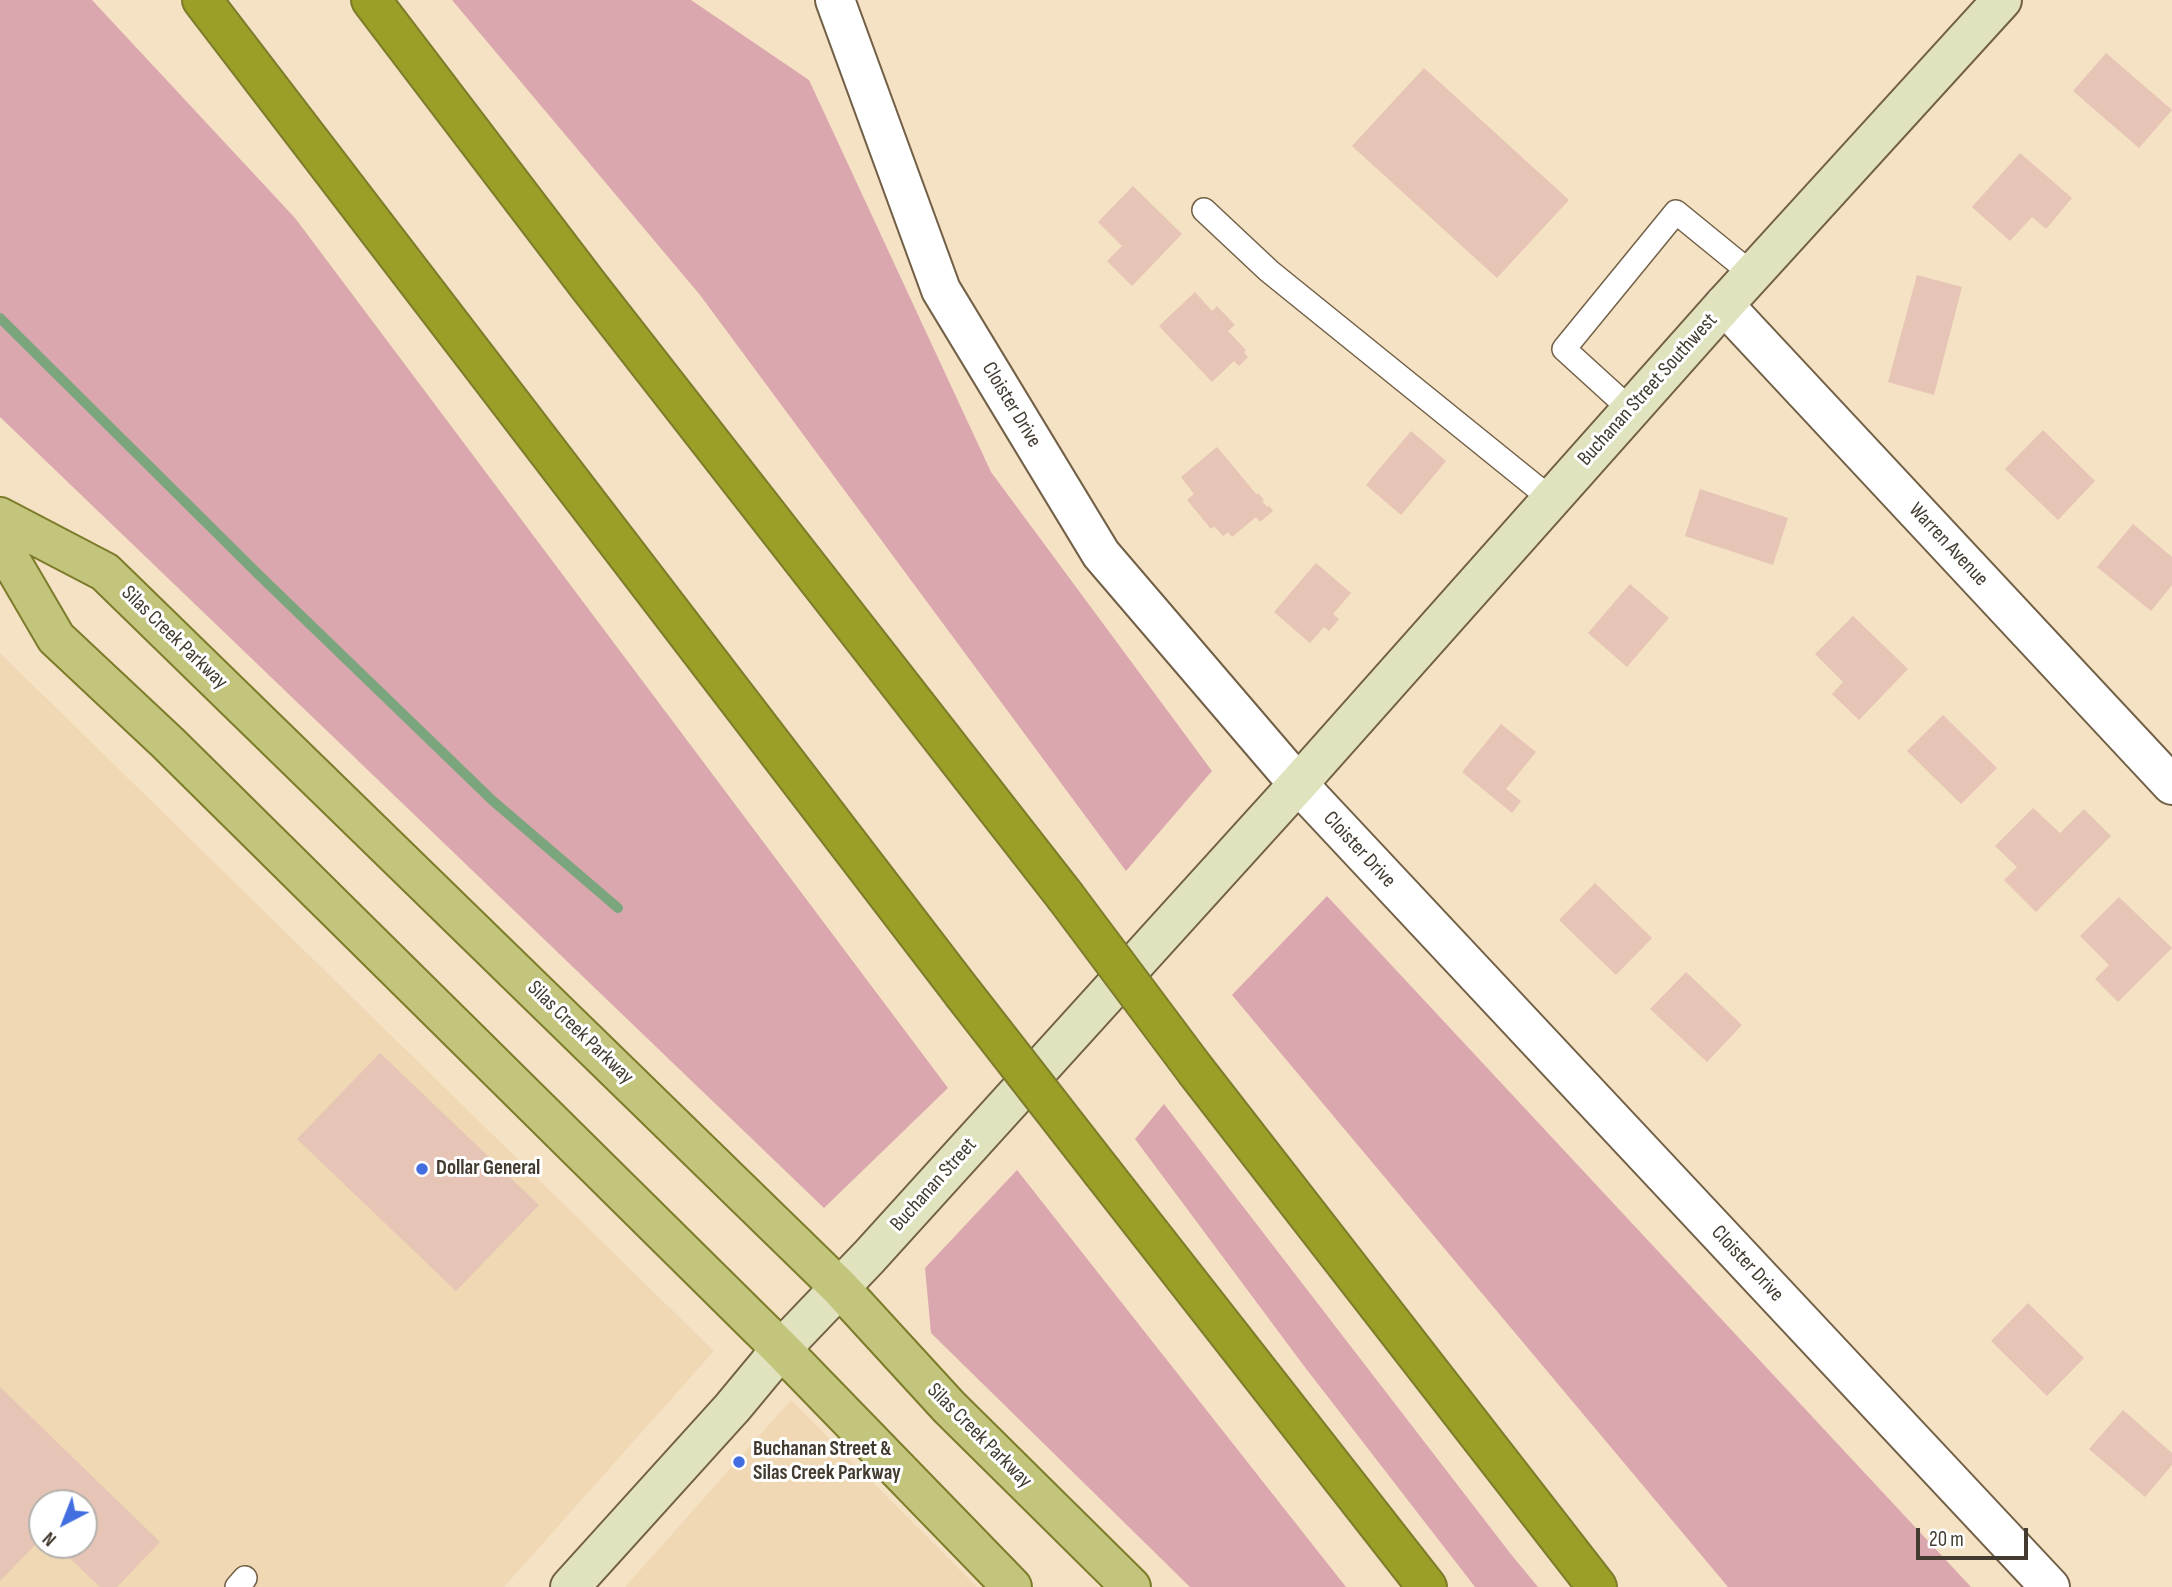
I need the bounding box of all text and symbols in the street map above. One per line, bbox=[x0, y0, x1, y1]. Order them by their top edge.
street label: Buchanan Street Southwest bbox=[1573, 309, 1723, 471]
street label: Cloister Drive bbox=[976, 358, 1046, 452]
street label: Warren Avenue bbox=[1903, 498, 1993, 592]
street label: Silas Creek Parkway bbox=[116, 581, 232, 695]
street label: Cloister Drive bbox=[1317, 807, 1401, 893]
street label: Silas Creek Parkway bbox=[522, 976, 638, 1090]
street label: Buchanan Street bbox=[885, 1133, 983, 1237]
place label: Dollar General bbox=[436, 1156, 540, 1182]
marker: Dollar General bbox=[414, 1161, 430, 1177]
street label: Cloister Drive bbox=[1705, 1221, 1789, 1307]
street label: Silas Creek Parkway bbox=[921, 1378, 1037, 1494]
place label: Buchanan Street & Silas Creek Parkway bbox=[753, 1437, 901, 1487]
marker: Buchanan Street & Silas Creek Parkway bbox=[731, 1454, 747, 1470]
north arrow bbox=[28, 1489, 98, 1559]
scale bar bbox=[1920, 1514, 2032, 1558]
text: N bbox=[38, 1527, 61, 1550]
text: 20 m bbox=[1929, 1527, 1964, 1552]

